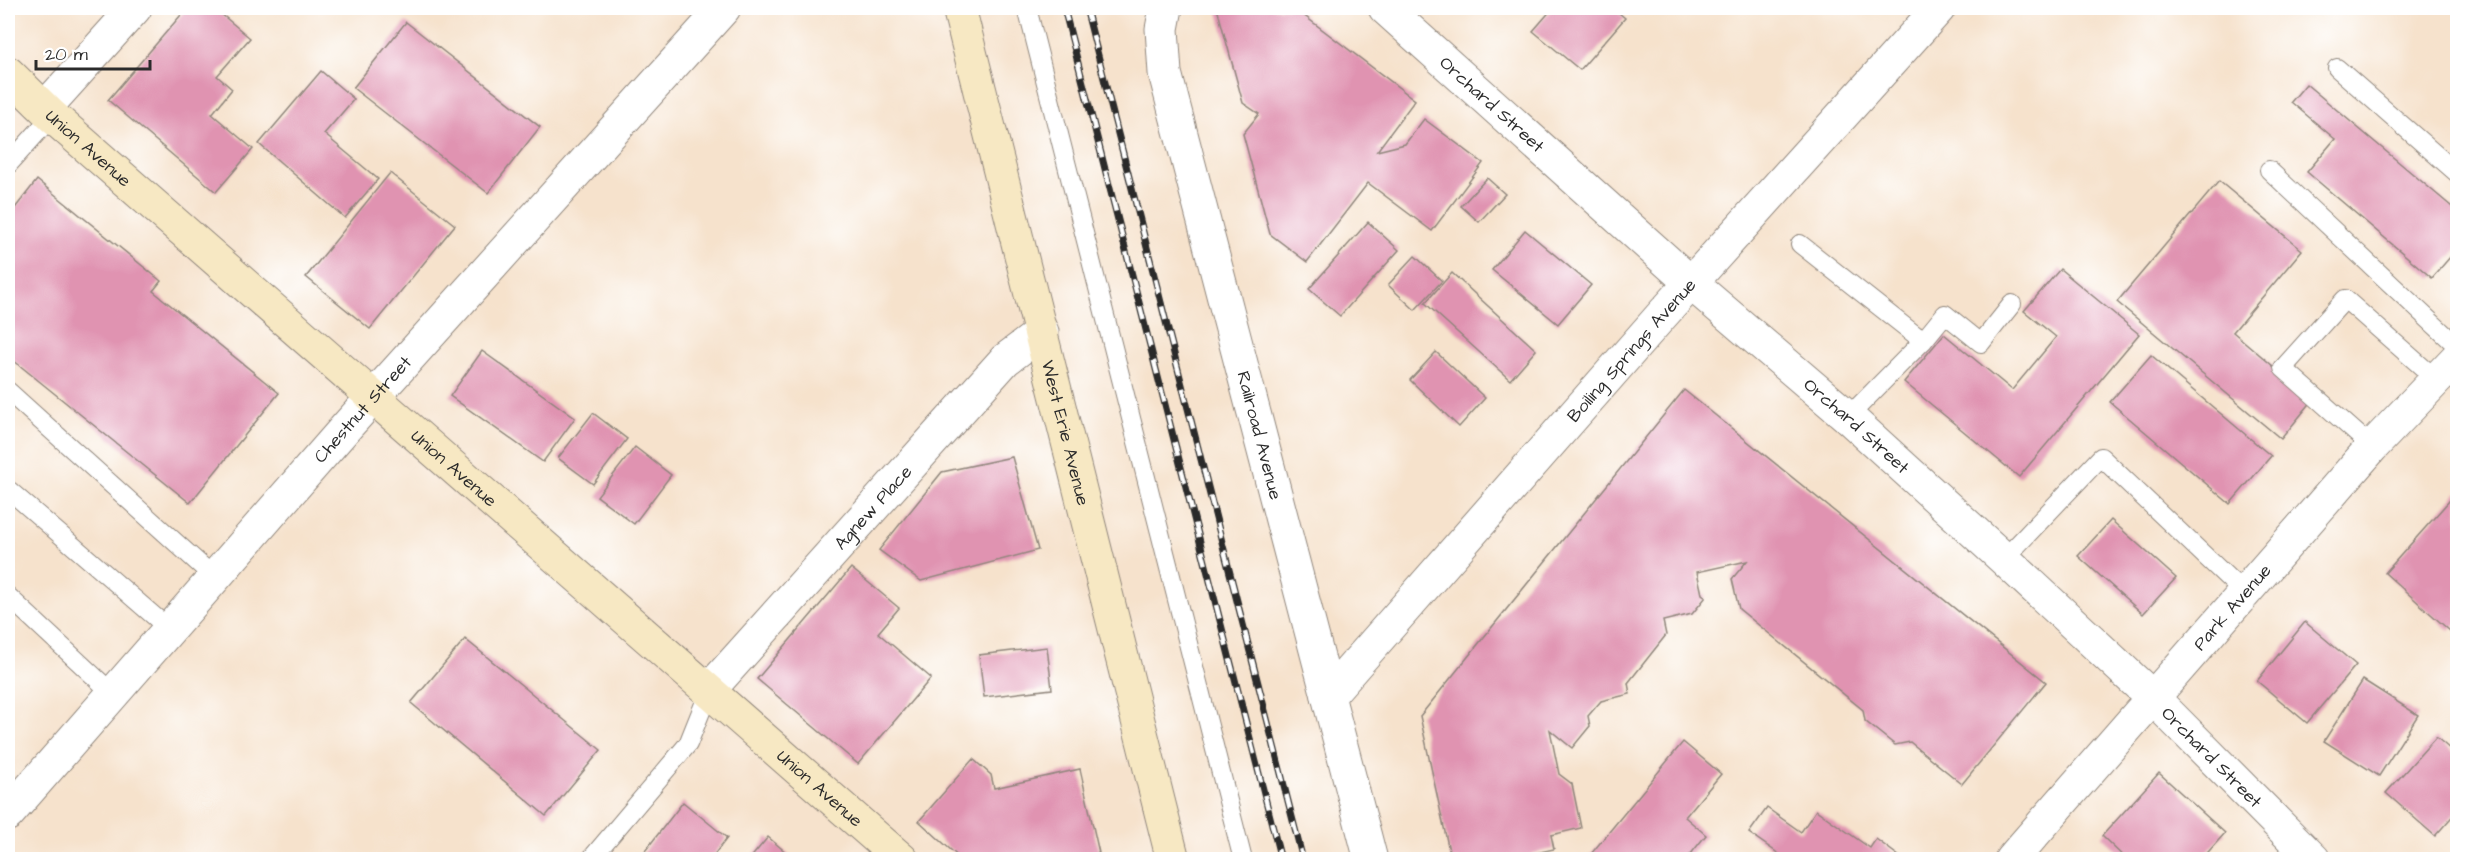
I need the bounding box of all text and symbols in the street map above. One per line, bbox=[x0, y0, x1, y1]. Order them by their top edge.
scale bar bbox=[36, 33, 150, 71]
text: 20 m bbox=[45, 42, 88, 67]
street label: Orchard Street bbox=[1434, 51, 1550, 159]
street label: Union Avenue bbox=[40, 104, 137, 193]
street label: Boiling Springs Avenue bbox=[1562, 273, 1702, 428]
street label: Chestnut Street bbox=[308, 350, 418, 469]
street label: West Erie Avenue bbox=[1035, 358, 1096, 508]
street label: Railroad Avenue bbox=[1231, 369, 1288, 503]
street label: Orchard Street bbox=[1798, 372, 1915, 480]
street label: Union Avenue bbox=[405, 424, 502, 513]
street label: Agnew Place bbox=[829, 460, 918, 555]
street label: Park Avenue bbox=[2188, 559, 2277, 656]
street label: Orchard Street bbox=[2156, 701, 2268, 814]
street label: Union Avenue bbox=[771, 744, 868, 833]

